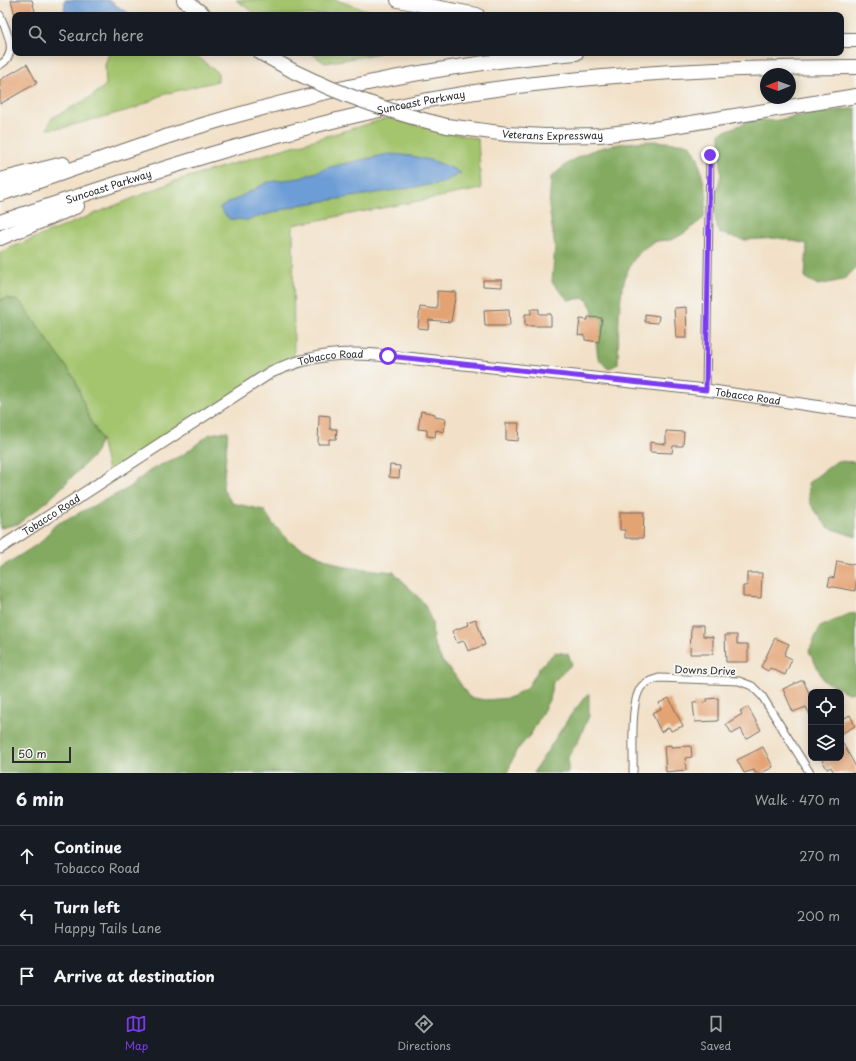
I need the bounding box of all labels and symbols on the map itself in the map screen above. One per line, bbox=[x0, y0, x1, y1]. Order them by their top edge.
north arrow bbox=[760, 68, 796, 104]
street label: Suncoast Parkway bbox=[375, 86, 466, 117]
street label: Veterans Expressway bbox=[501, 125, 604, 143]
route end bbox=[701, 146, 719, 164]
street label: Suncoast Parkway bbox=[63, 165, 153, 207]
street label: Tobacco Road bbox=[296, 346, 364, 369]
route start bbox=[379, 347, 397, 365]
street label: Tobacco Road bbox=[714, 383, 782, 408]
street label: Tobacco Road bbox=[19, 490, 83, 539]
street label: Downs Drive bbox=[674, 661, 736, 678]
scale bar bbox=[12, 745, 71, 764]

